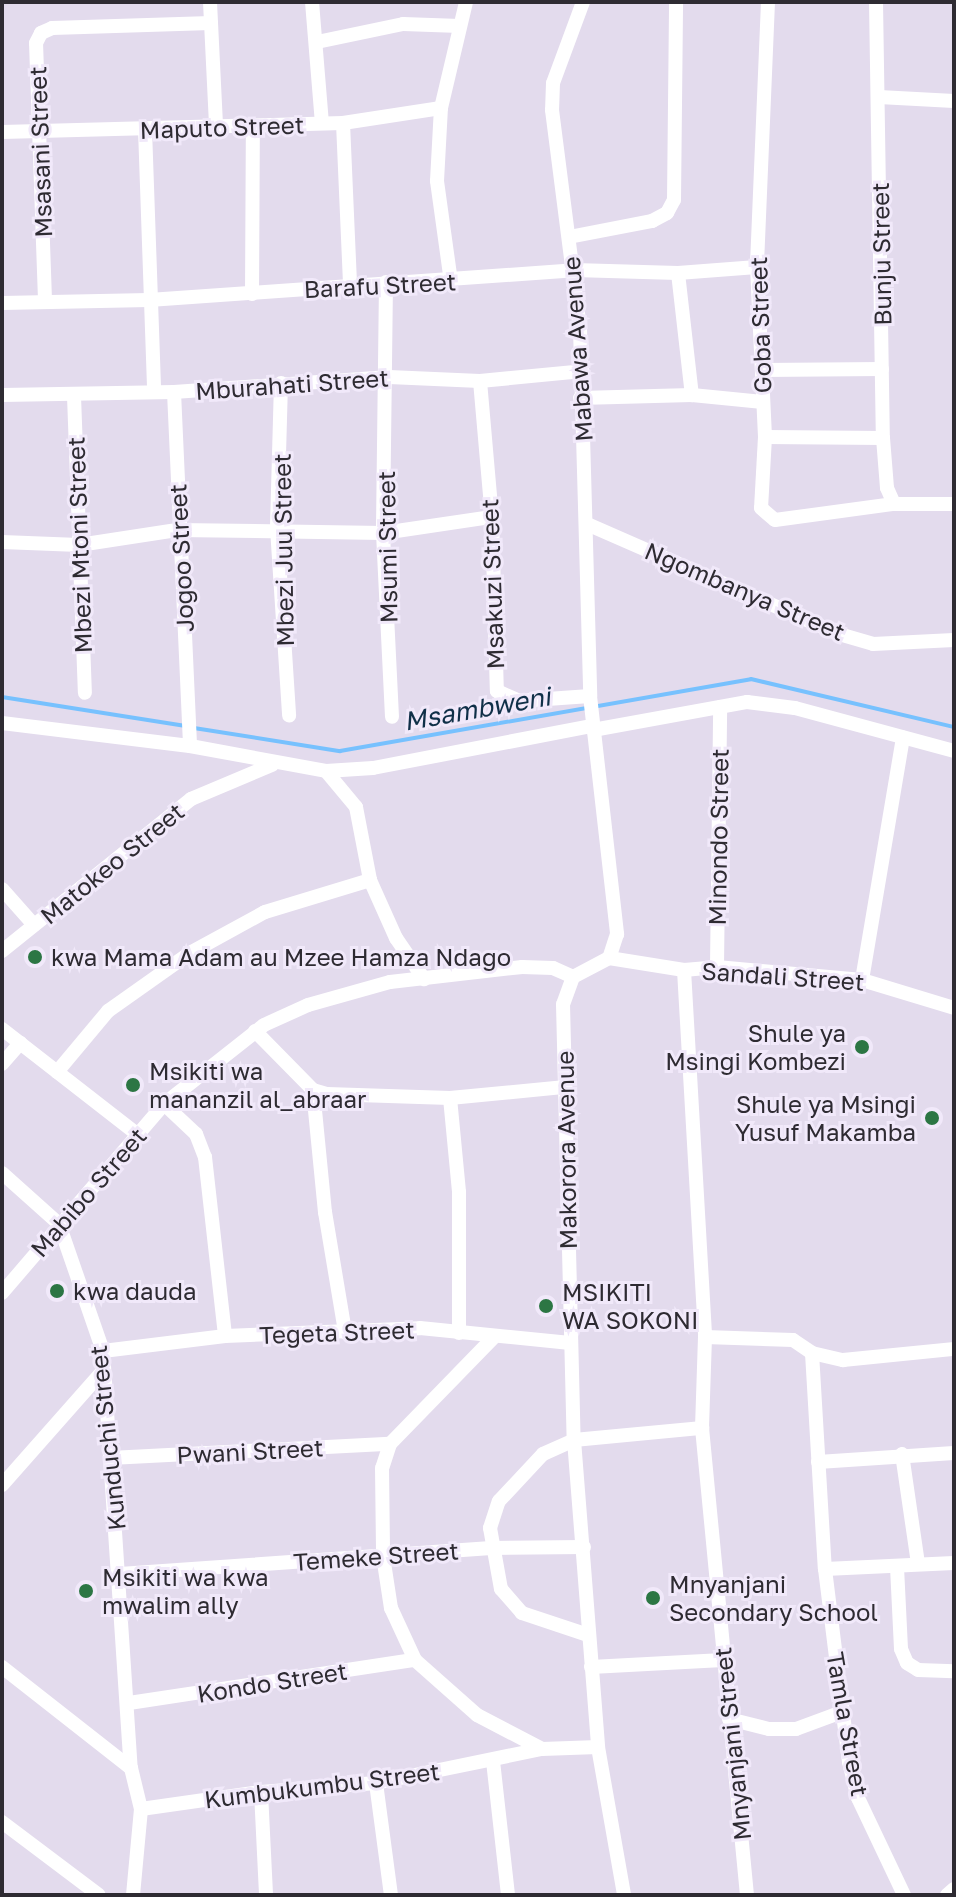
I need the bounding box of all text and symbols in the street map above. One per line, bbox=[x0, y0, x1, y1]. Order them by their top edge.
street label: Msasani Street bbox=[23, 66, 57, 238]
street label: Maputo Street bbox=[139, 110, 305, 144]
street label: Bunju Street bbox=[865, 182, 897, 326]
street label: Mabawa Avenue bbox=[556, 255, 598, 443]
street label: Goba Street bbox=[743, 256, 777, 394]
street label: Barafu Street bbox=[303, 267, 457, 303]
street label: Mburahati Street bbox=[194, 363, 390, 405]
street label: Mbezi Mtoni Street bbox=[61, 436, 97, 654]
street label: Mbezi Juu Street bbox=[267, 453, 299, 647]
street label: Msumi Street bbox=[371, 470, 403, 624]
street label: Jogoo Street bbox=[163, 483, 199, 633]
street label: Msakuzi Street bbox=[475, 498, 509, 670]
street label: Ngombanya Street bbox=[641, 536, 849, 646]
water label: Msambweni bbox=[401, 681, 553, 737]
street label: Minondo Street bbox=[702, 748, 734, 926]
street label: Matokeo Street bbox=[34, 796, 190, 930]
place label: kwa Mama Adam au Mzee Hamza Ndago bbox=[51, 943, 511, 971]
marker: kwa Mama Adam au Mzee Hamza Ndago bbox=[26, 948, 44, 966]
street label: Sandali Street bbox=[701, 956, 865, 996]
place label: Shule ya Msingi Kombezi bbox=[665, 1019, 846, 1075]
marker: Shule ya Msingi Kombezi bbox=[853, 1038, 871, 1056]
street label: Makorora Avenue bbox=[550, 1050, 582, 1250]
place label: Msikiti wa mananzil al_abraar bbox=[149, 1057, 366, 1113]
marker: Msikiti wa mananzil al_abraar bbox=[124, 1076, 142, 1094]
place label: Shule ya Msingi Yusuf Makamba bbox=[735, 1090, 916, 1146]
marker: Shule ya Msingi Yusuf Makamba bbox=[923, 1109, 941, 1127]
street label: Mabibo Street bbox=[24, 1122, 152, 1262]
place label: kwa dauda bbox=[73, 1277, 196, 1305]
place label: MSIKITI WA SOKONI bbox=[562, 1278, 698, 1334]
marker: kwa dauda bbox=[48, 1282, 66, 1300]
marker: MSIKITI WA SOKONI bbox=[537, 1297, 555, 1315]
street label: Tegeta Street bbox=[259, 1315, 415, 1349]
street label: Kunduchi Street bbox=[83, 1344, 131, 1532]
street label: Pwani Street bbox=[176, 1433, 324, 1469]
street label: Temeke Street bbox=[292, 1536, 460, 1576]
place label: Msikiti wa kwa mwalim ally bbox=[102, 1563, 269, 1619]
place label: Mnyanjani Secondary School bbox=[669, 1570, 878, 1626]
marker: Msikiti wa kwa mwalim ally bbox=[77, 1582, 95, 1600]
marker: Mnyanjani Secondary School bbox=[644, 1589, 662, 1607]
street label: Mnyanjani Street bbox=[708, 1646, 756, 1842]
street label: Tamla Street bbox=[821, 1650, 875, 1798]
street label: Kondo Street bbox=[195, 1656, 349, 1708]
street label: Kumbukumbu Street bbox=[203, 1756, 441, 1814]

